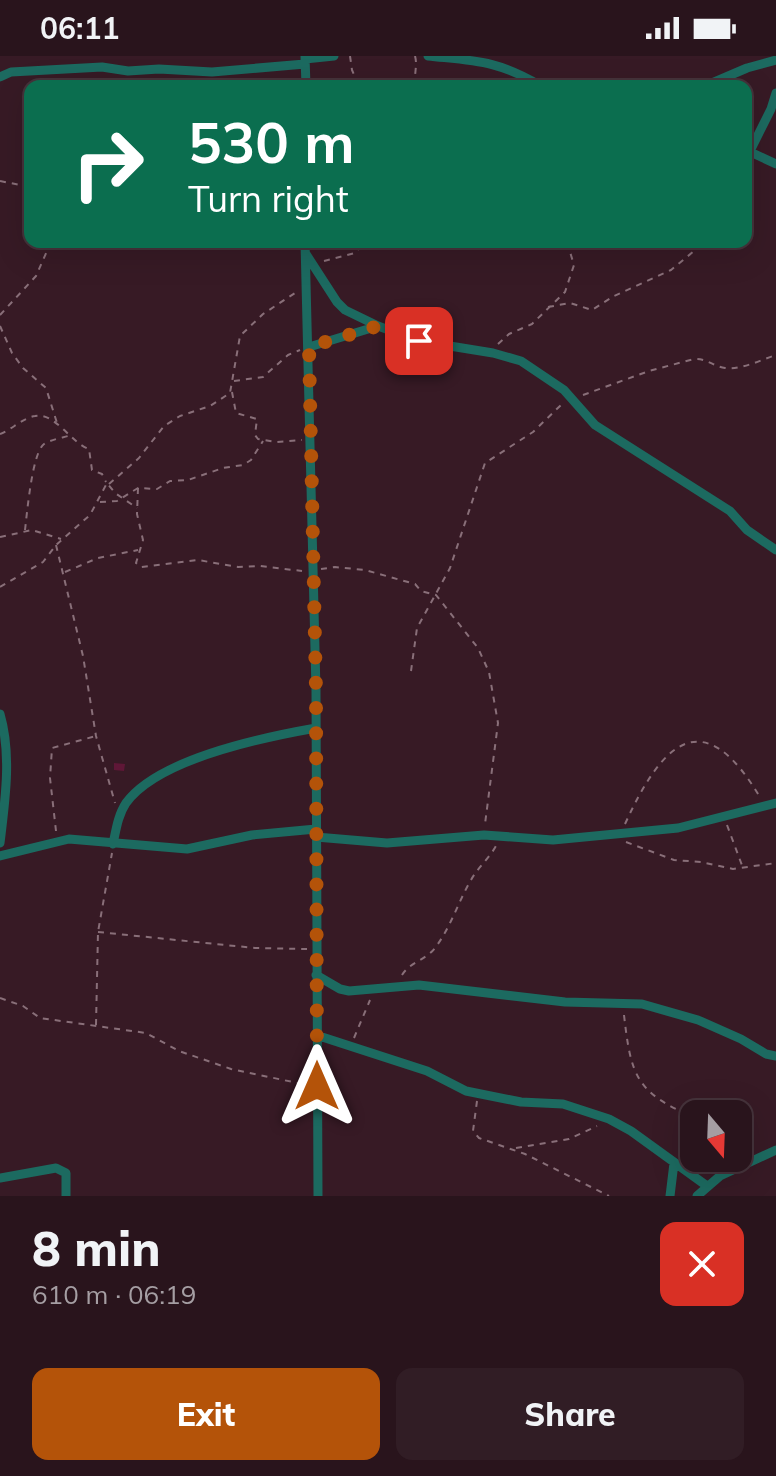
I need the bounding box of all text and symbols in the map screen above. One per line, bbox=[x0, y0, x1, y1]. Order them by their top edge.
text: 06:11 bbox=[40, 9, 119, 47]
text: 530 m bbox=[188, 107, 355, 177]
icon: right bbox=[56, 112, 160, 216]
text: Turn right bbox=[188, 176, 349, 221]
pin bbox=[385, 307, 453, 375]
icon: arrive bbox=[397, 319, 441, 363]
position arrow bbox=[275, 1044, 359, 1128]
north arrow bbox=[680, 1100, 752, 1172]
map controls bbox=[680, 1100, 752, 1172]
text: 8 min bbox=[32, 1218, 161, 1278]
button: close bbox=[660, 1222, 744, 1306]
text: 610 m · 06:19 bbox=[32, 1278, 196, 1311]
button: Exit bbox=[32, 1368, 380, 1460]
button: Share bbox=[396, 1368, 744, 1460]

